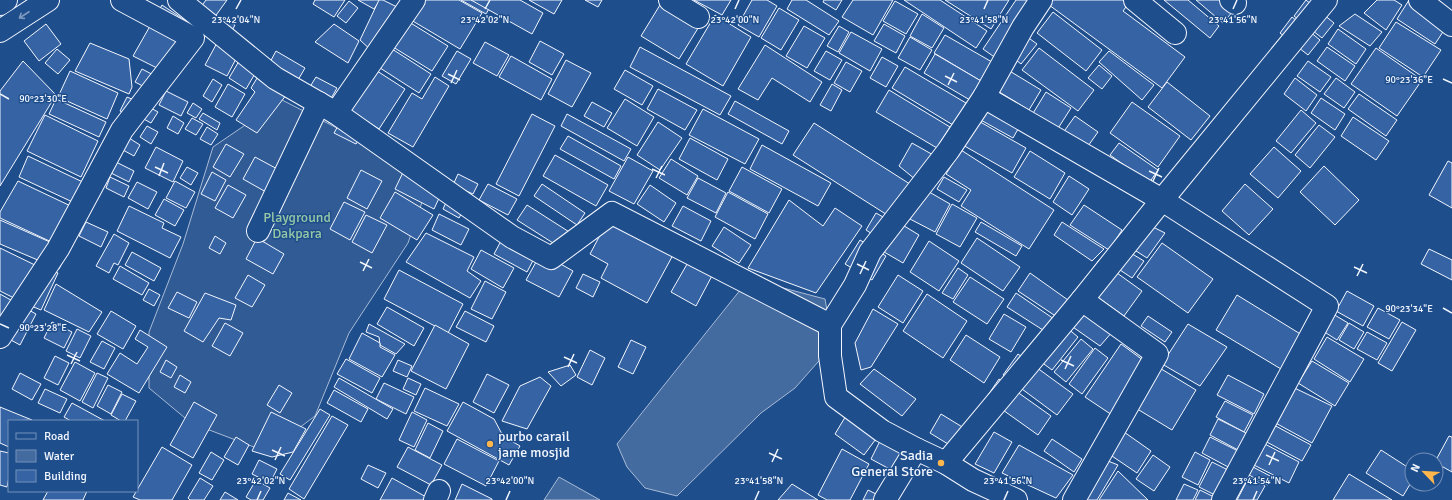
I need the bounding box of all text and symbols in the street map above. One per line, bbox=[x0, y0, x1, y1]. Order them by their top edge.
one-way arrow bbox=[18, 12, 30, 20]
text: 23°42'04"N bbox=[212, 14, 260, 26]
text: 23°42'02"N bbox=[461, 14, 509, 26]
text: 23°42'00"N bbox=[711, 14, 759, 26]
text: 23°41'58"N bbox=[960, 14, 1008, 26]
text: 23°41'56"N bbox=[1209, 14, 1257, 26]
text: 90°23'36"E bbox=[1385, 74, 1433, 86]
text: 90°23'30"E bbox=[19, 93, 67, 105]
park label: Playground Dakpara bbox=[263, 209, 331, 242]
text: 90°23'34"E bbox=[1385, 303, 1433, 315]
text: 90°23'28"E bbox=[19, 322, 67, 334]
legend bbox=[8, 420, 138, 492]
place label: purbo carail jame mosjid bbox=[498, 428, 570, 461]
text: Road bbox=[44, 429, 70, 444]
marker: purbo carail jame mosjid bbox=[485, 439, 495, 449]
place label: Sadia General Store bbox=[851, 447, 933, 480]
text: Water bbox=[44, 449, 75, 464]
north arrow bbox=[1404, 452, 1444, 492]
marker: Sadia General Store bbox=[936, 458, 946, 468]
text: N bbox=[1408, 462, 1423, 474]
text: Building bbox=[44, 469, 87, 484]
text: 23°42'02"N bbox=[237, 475, 285, 487]
text: 23°42'00"N bbox=[486, 475, 534, 487]
text: 23°41'58"N bbox=[735, 475, 783, 487]
text: 23°41'56"N bbox=[984, 475, 1032, 487]
text: 23°41'54"N bbox=[1233, 475, 1281, 487]

